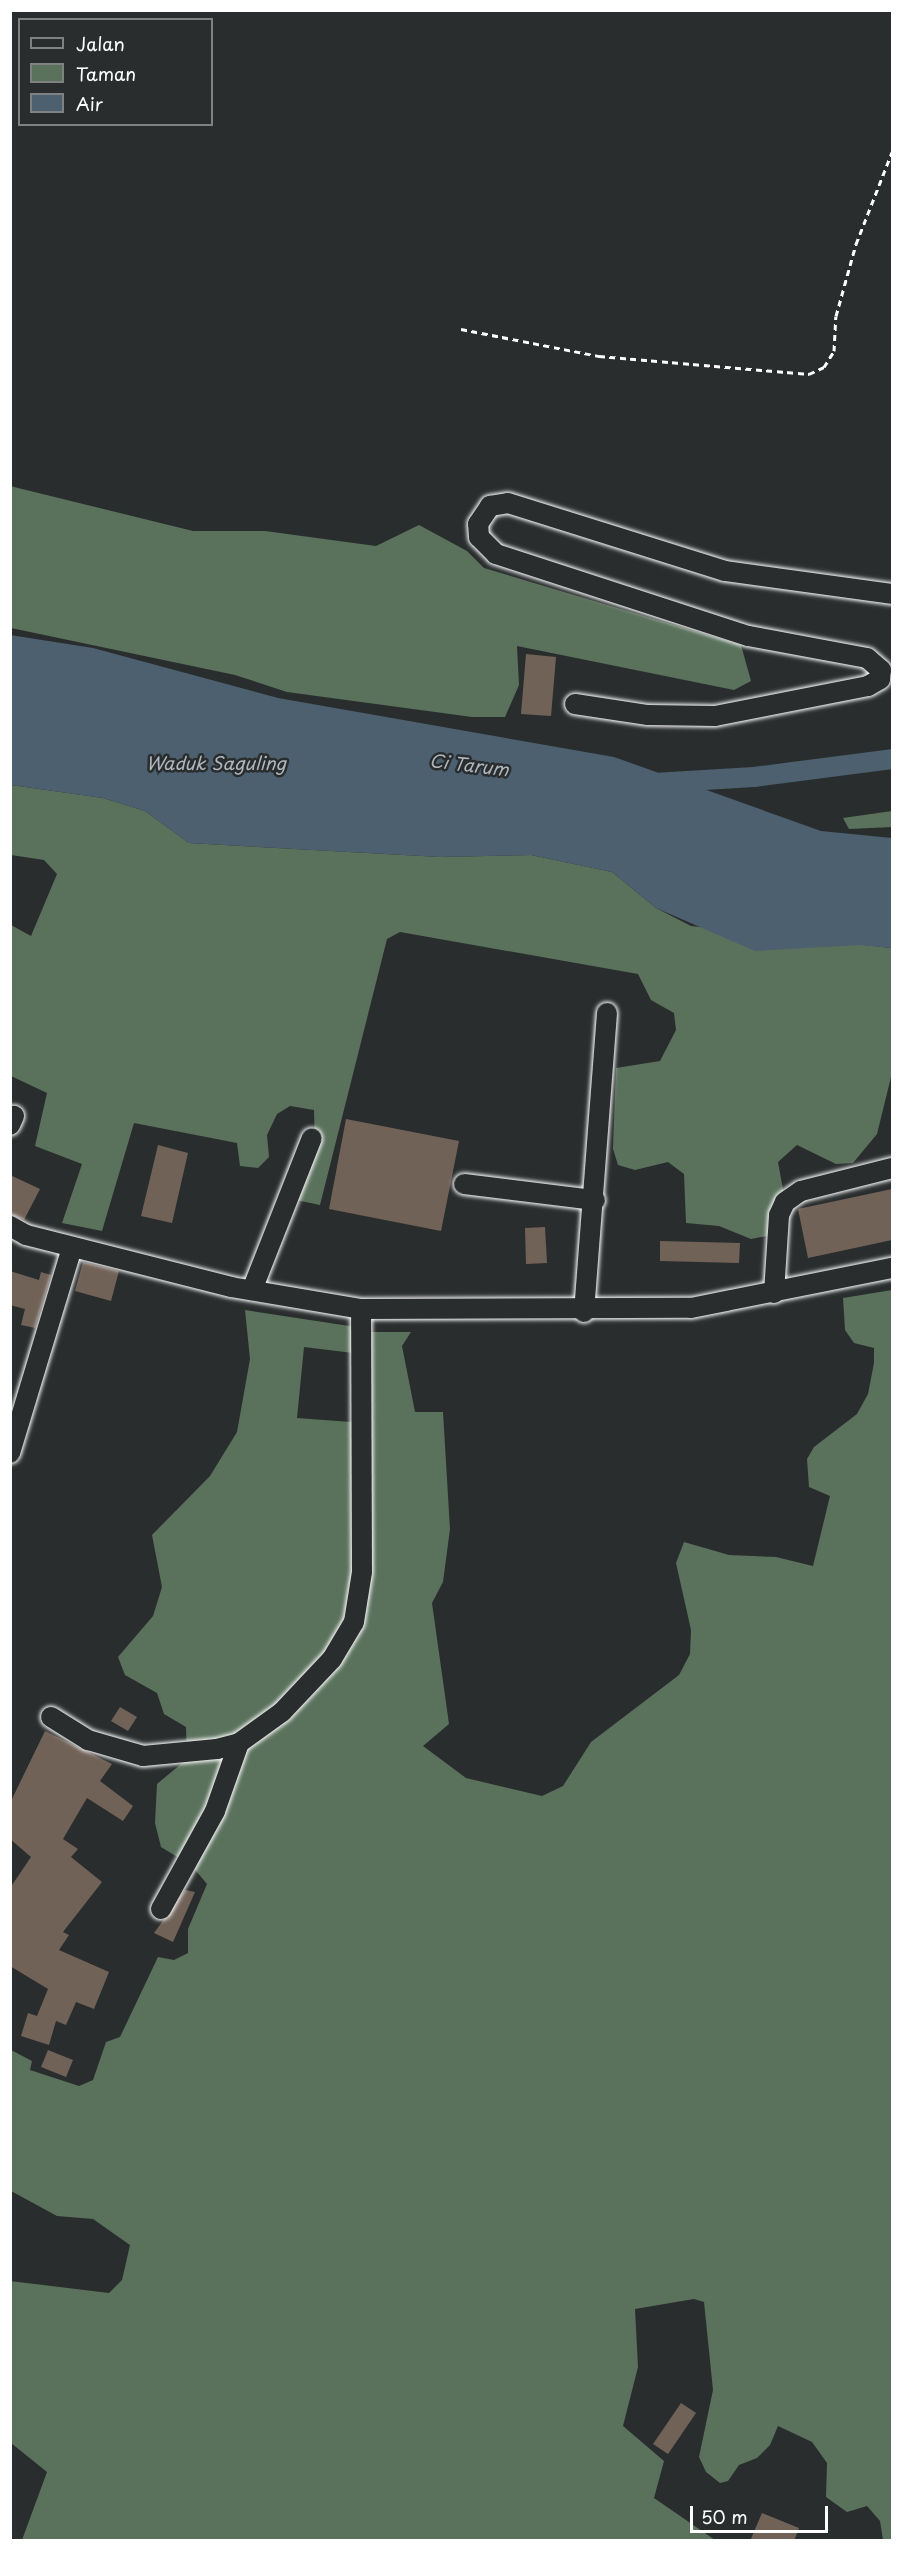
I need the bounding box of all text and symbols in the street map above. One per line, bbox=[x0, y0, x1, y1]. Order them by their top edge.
legend bbox=[18, 18, 213, 126]
text: Jalan bbox=[76, 30, 125, 57]
text: Taman bbox=[76, 60, 136, 87]
text: Air bbox=[76, 90, 103, 117]
water label: Ci Tarum bbox=[428, 749, 510, 781]
water label: Waduk Saguling bbox=[146, 752, 286, 774]
scale bar bbox=[693, 2494, 831, 2532]
text: 50 m bbox=[701, 2503, 748, 2530]

